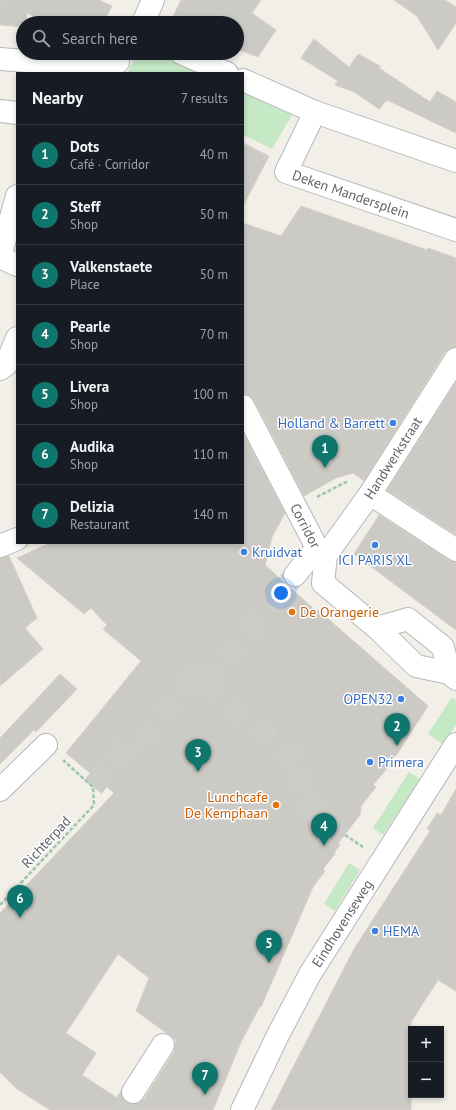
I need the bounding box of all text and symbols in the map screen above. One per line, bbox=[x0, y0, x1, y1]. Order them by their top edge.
search box bbox=[16, 16, 244, 60]
icon: search bbox=[30, 27, 52, 49]
text: Search here bbox=[62, 29, 138, 48]
text: Nearby bbox=[32, 87, 83, 109]
text: 7 results bbox=[181, 90, 228, 107]
text: Dots bbox=[70, 137, 99, 156]
text: 1 bbox=[41, 146, 49, 163]
text: 40 m bbox=[200, 146, 228, 163]
text: Café · Corridor bbox=[70, 156, 149, 173]
street label: Deken Mandersplein bbox=[290, 166, 412, 222]
text: Steff bbox=[70, 197, 100, 216]
text: 2 bbox=[41, 206, 49, 223]
text: 50 m bbox=[200, 206, 228, 223]
text: Shop bbox=[70, 216, 98, 233]
text: Valkenstaete bbox=[70, 257, 152, 276]
text: 3 bbox=[41, 266, 49, 283]
text: 50 m bbox=[200, 266, 228, 283]
text: Place bbox=[70, 276, 100, 293]
text: Pearle bbox=[70, 317, 110, 336]
text: 4 bbox=[41, 326, 49, 343]
text: 70 m bbox=[200, 326, 228, 343]
text: Shop bbox=[70, 336, 98, 353]
text: Livera bbox=[70, 377, 109, 396]
text: 5 bbox=[41, 386, 49, 403]
text: 100 m bbox=[193, 386, 228, 403]
text: Shop bbox=[70, 396, 98, 413]
street label: Handwerkstraat bbox=[360, 413, 426, 503]
place label: Holland & Barrett bbox=[278, 414, 385, 432]
marker: Holland & Barrett bbox=[388, 418, 398, 428]
pin: 1 bbox=[312, 435, 338, 468]
text: Audika bbox=[70, 437, 114, 456]
text: 6 bbox=[41, 446, 49, 463]
text: 110 m bbox=[193, 446, 228, 463]
text: Shop bbox=[70, 456, 98, 473]
text: Delizia bbox=[70, 497, 114, 516]
street label: Corridor bbox=[286, 500, 325, 551]
text: 7 bbox=[41, 506, 49, 523]
text: 140 m bbox=[193, 506, 228, 523]
text: Restaurant bbox=[70, 516, 129, 533]
marker: ICI PARIS XL bbox=[370, 540, 380, 550]
place label: Kruidvat bbox=[252, 543, 302, 561]
marker: Kruidvat bbox=[239, 547, 249, 557]
place label: ICI PARIS XL bbox=[338, 551, 412, 569]
your location bbox=[271, 583, 291, 603]
place label: De Orangerie bbox=[300, 603, 379, 621]
marker: De Orangerie bbox=[287, 607, 297, 617]
place label: OPEN32 bbox=[343, 690, 393, 708]
marker: OPEN32 bbox=[396, 694, 406, 704]
pin: 2 bbox=[384, 713, 410, 746]
pin: 3 bbox=[185, 739, 211, 772]
place label: Primera bbox=[378, 753, 424, 771]
marker: Primera bbox=[365, 757, 375, 767]
place label: Lunchcafe De Kemphaan bbox=[185, 788, 268, 822]
marker: Lunchcafe De Kemphaan bbox=[271, 800, 281, 810]
street label: Richterpad bbox=[17, 812, 75, 872]
pin: 4 bbox=[311, 813, 337, 846]
street label: Eindhovenseweg bbox=[308, 876, 377, 971]
pin: 6 bbox=[7, 885, 33, 918]
place label: HEMA bbox=[383, 922, 420, 940]
marker: HEMA bbox=[370, 926, 380, 936]
pin: 5 bbox=[256, 930, 282, 963]
map controls bbox=[408, 1026, 444, 1098]
button: + bbox=[408, 1026, 444, 1062]
pin: 7 bbox=[192, 1062, 218, 1095]
button: − bbox=[408, 1062, 444, 1098]

